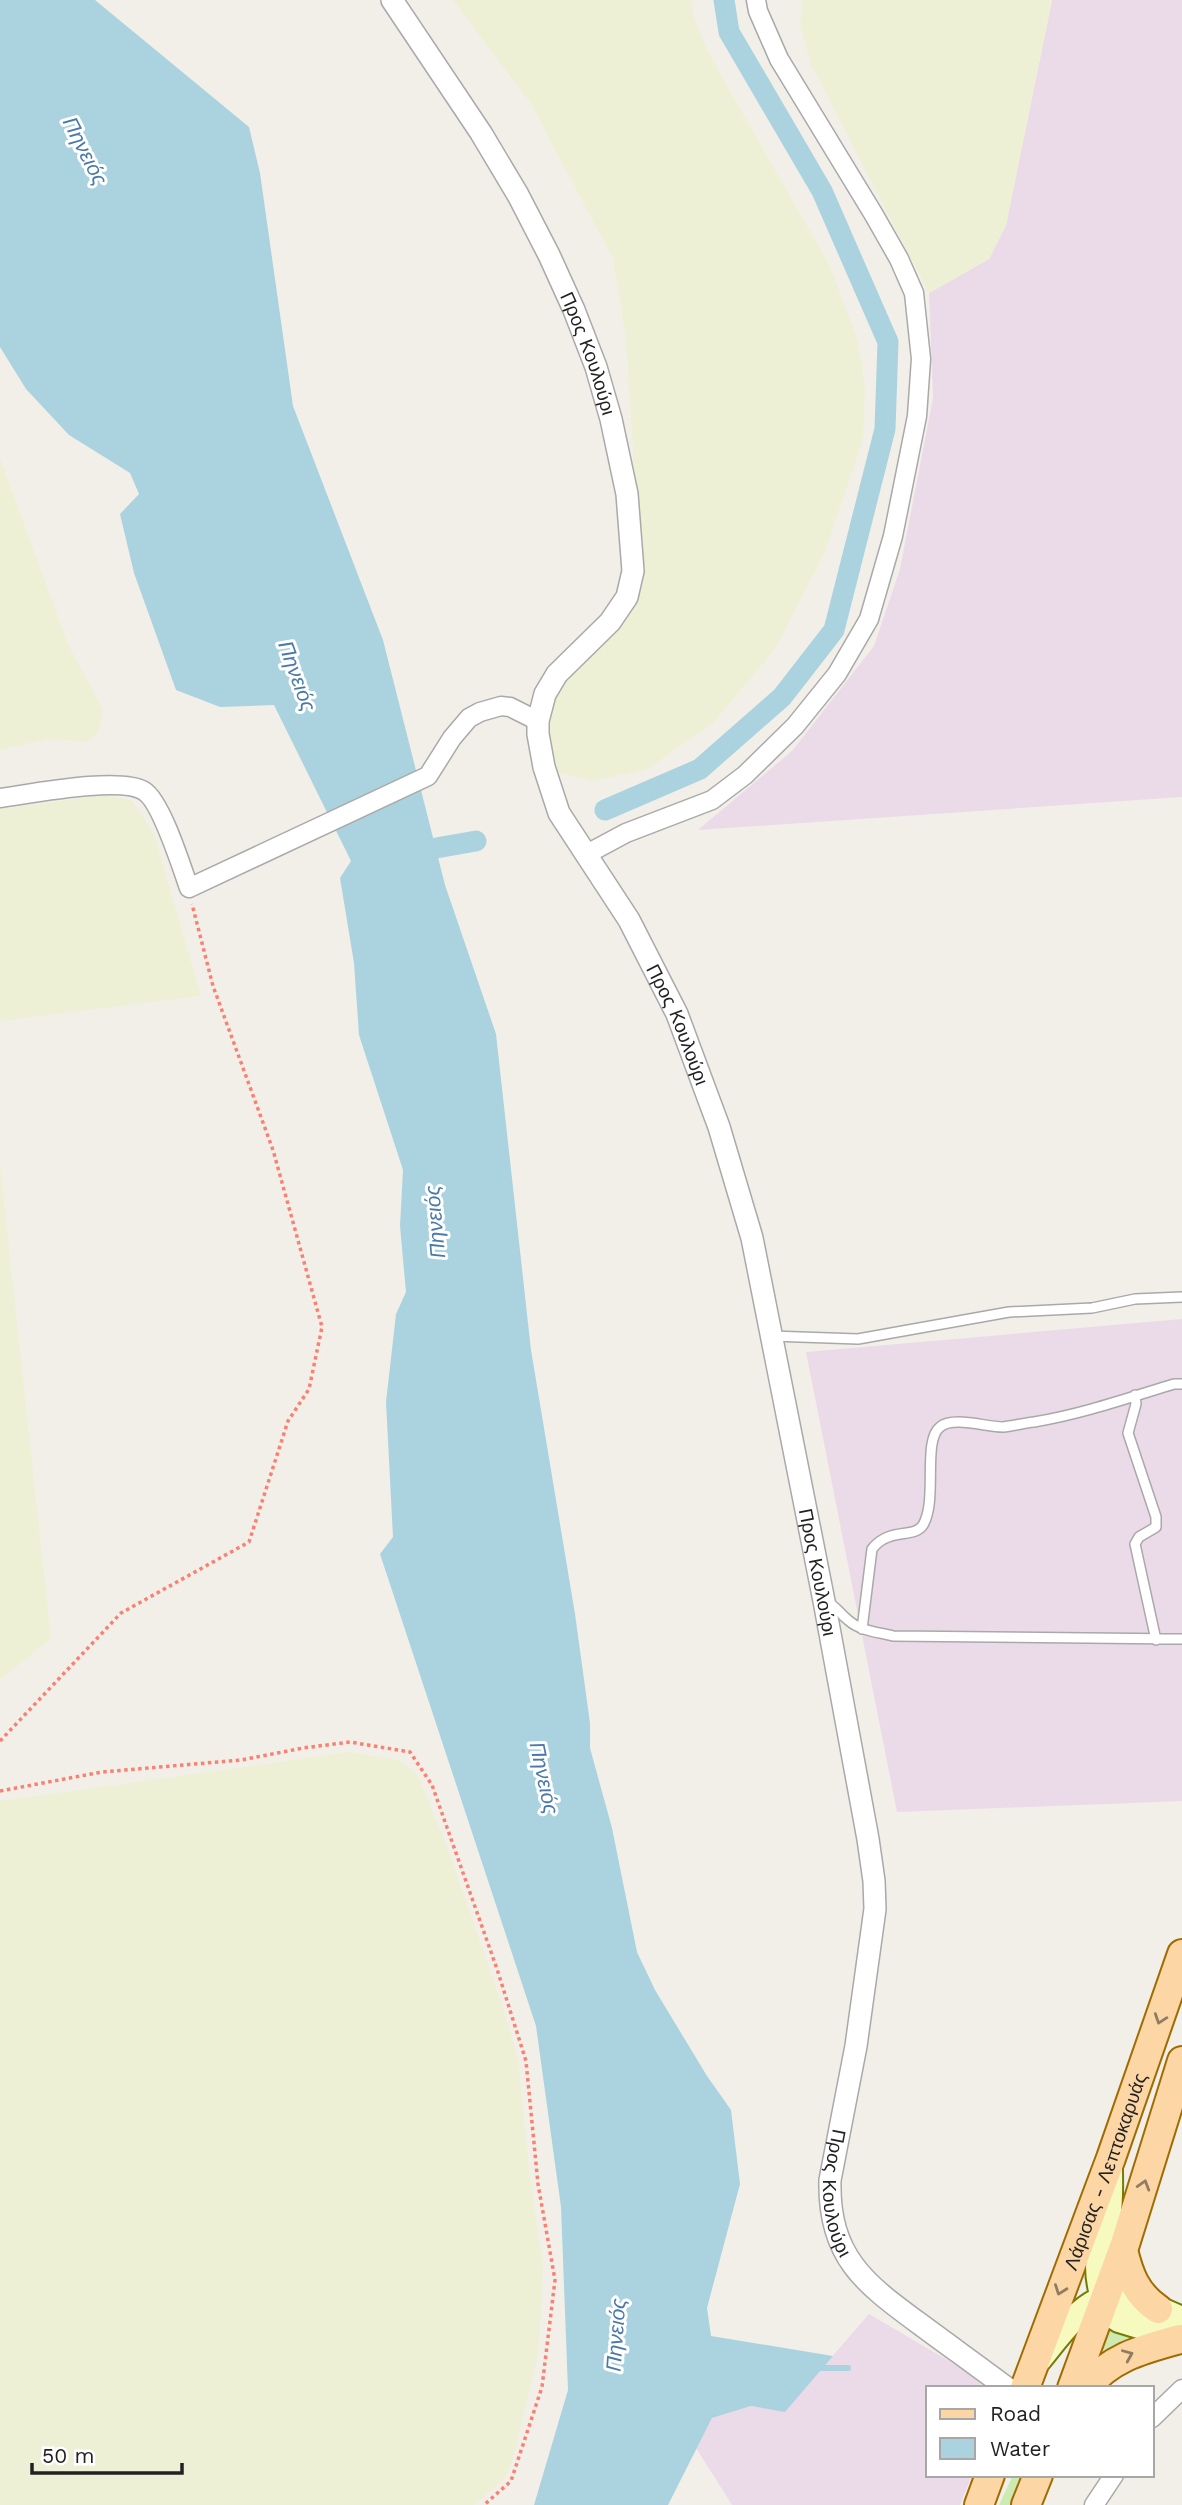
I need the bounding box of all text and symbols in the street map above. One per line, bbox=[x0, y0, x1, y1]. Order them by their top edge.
water label: Πηνειός bbox=[58, 112, 114, 190]
street label: Προς Κουλούρι bbox=[555, 288, 620, 418]
water label: Πηνειός bbox=[273, 637, 322, 715]
street label: Προς Κουλούρι bbox=[641, 960, 713, 1088]
water label: Πηνειός bbox=[419, 1184, 450, 1260]
street label: Προς Κουλούρι bbox=[794, 1506, 841, 1638]
water label: Πηνειός bbox=[525, 1740, 564, 1817]
one-way arrow bbox=[1154, 2012, 1168, 2024]
street label: Λάρισας - Λεπτοκαρυάς bbox=[1059, 2070, 1152, 2273]
street label: Προς Κουλούρι bbox=[818, 2127, 856, 2261]
one-way arrow bbox=[1135, 2180, 1150, 2192]
one-way arrow bbox=[1055, 2284, 1069, 2296]
water label: Πηνειός bbox=[600, 2297, 631, 2372]
one-way arrow bbox=[1122, 2350, 1134, 2364]
legend bbox=[926, 2386, 1154, 2477]
text: Road bbox=[990, 2401, 1041, 2426]
scale bar bbox=[32, 2432, 182, 2476]
text: Water bbox=[990, 2436, 1051, 2461]
text: 50 m bbox=[42, 2443, 94, 2468]

